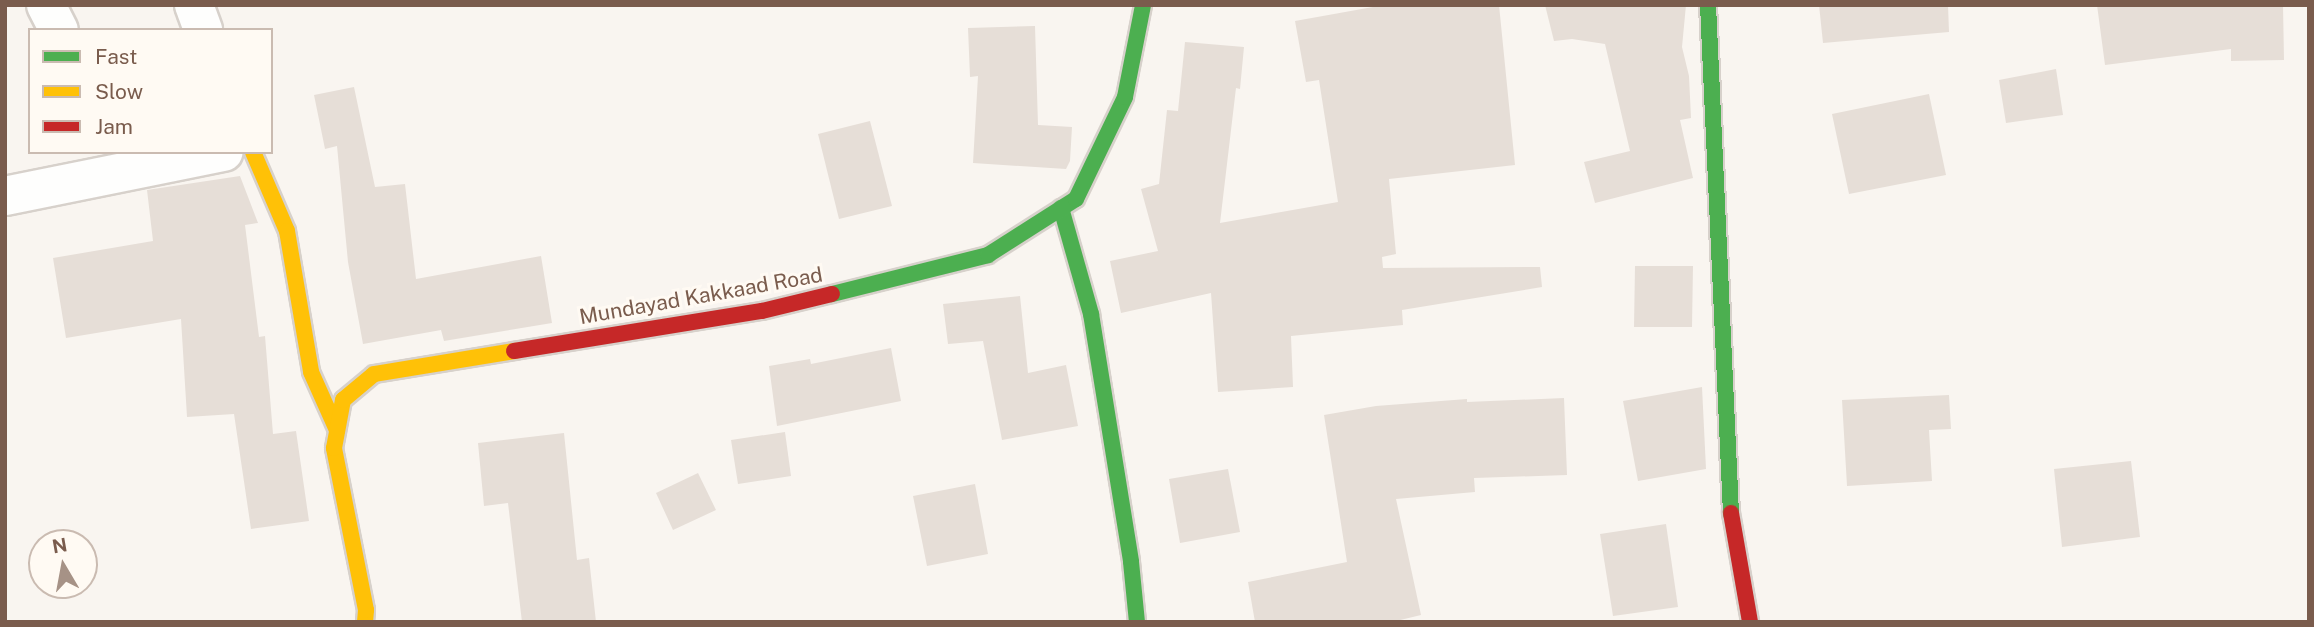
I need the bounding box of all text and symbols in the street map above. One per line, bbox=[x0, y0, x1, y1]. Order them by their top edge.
legend bbox=[28, 28, 273, 154]
text: Fast bbox=[95, 44, 137, 69]
text: Slow bbox=[95, 79, 143, 104]
text: Jam bbox=[95, 114, 133, 139]
street label: Mundayad Kakkaad Road bbox=[577, 262, 825, 330]
north arrow bbox=[28, 529, 98, 599]
text: N bbox=[50, 533, 69, 557]

